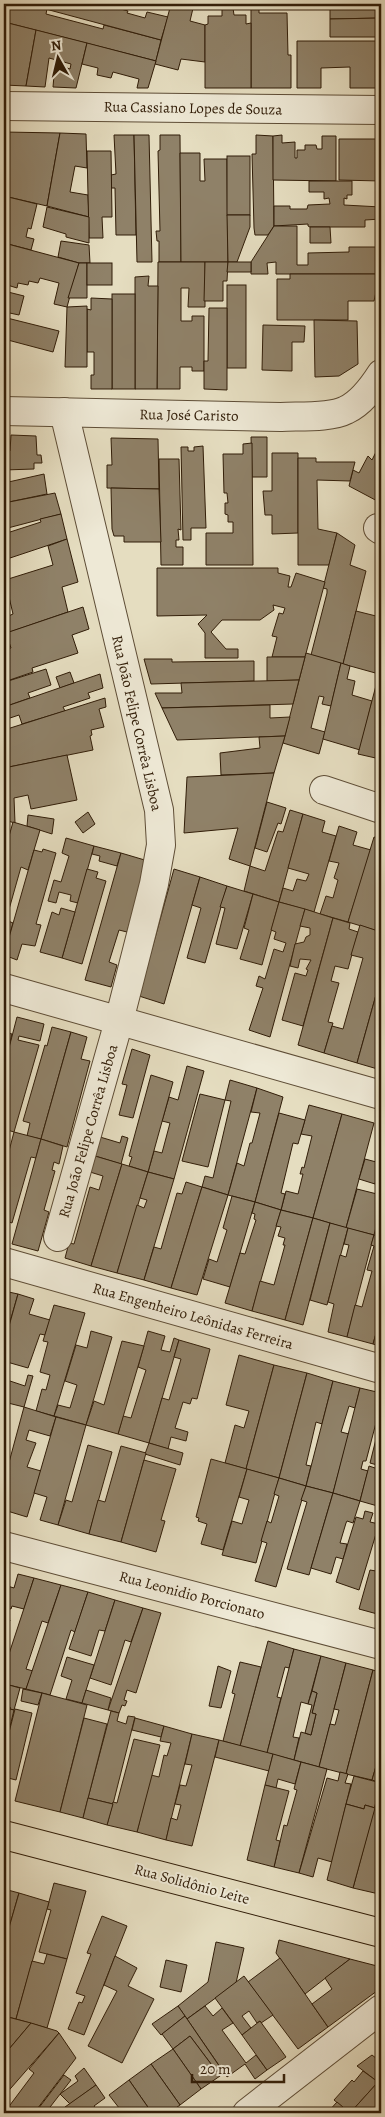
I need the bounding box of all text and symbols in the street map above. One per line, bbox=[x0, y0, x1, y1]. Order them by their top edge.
north arrow bbox=[32, 32, 82, 82]
text: N bbox=[50, 36, 63, 56]
street label: Rua Cassiano Lopes de Souza bbox=[103, 96, 283, 120]
street label: Rua José Caristo bbox=[139, 404, 239, 426]
street label: Rua João Felipe Corrêa Lisboa bbox=[107, 633, 167, 813]
street label: Rua João Felipe Corrêa Lisboa bbox=[54, 1042, 122, 1220]
street label: Rua Engenheiro Leônidas Ferreira bbox=[90, 1278, 296, 1354]
street label: Rua Leonidio Porcionato bbox=[117, 1566, 267, 1624]
street label: Rua Solidônio Leite bbox=[132, 1859, 252, 1909]
scale bar bbox=[192, 2052, 285, 2084]
text: 20 m bbox=[200, 2059, 231, 2079]

